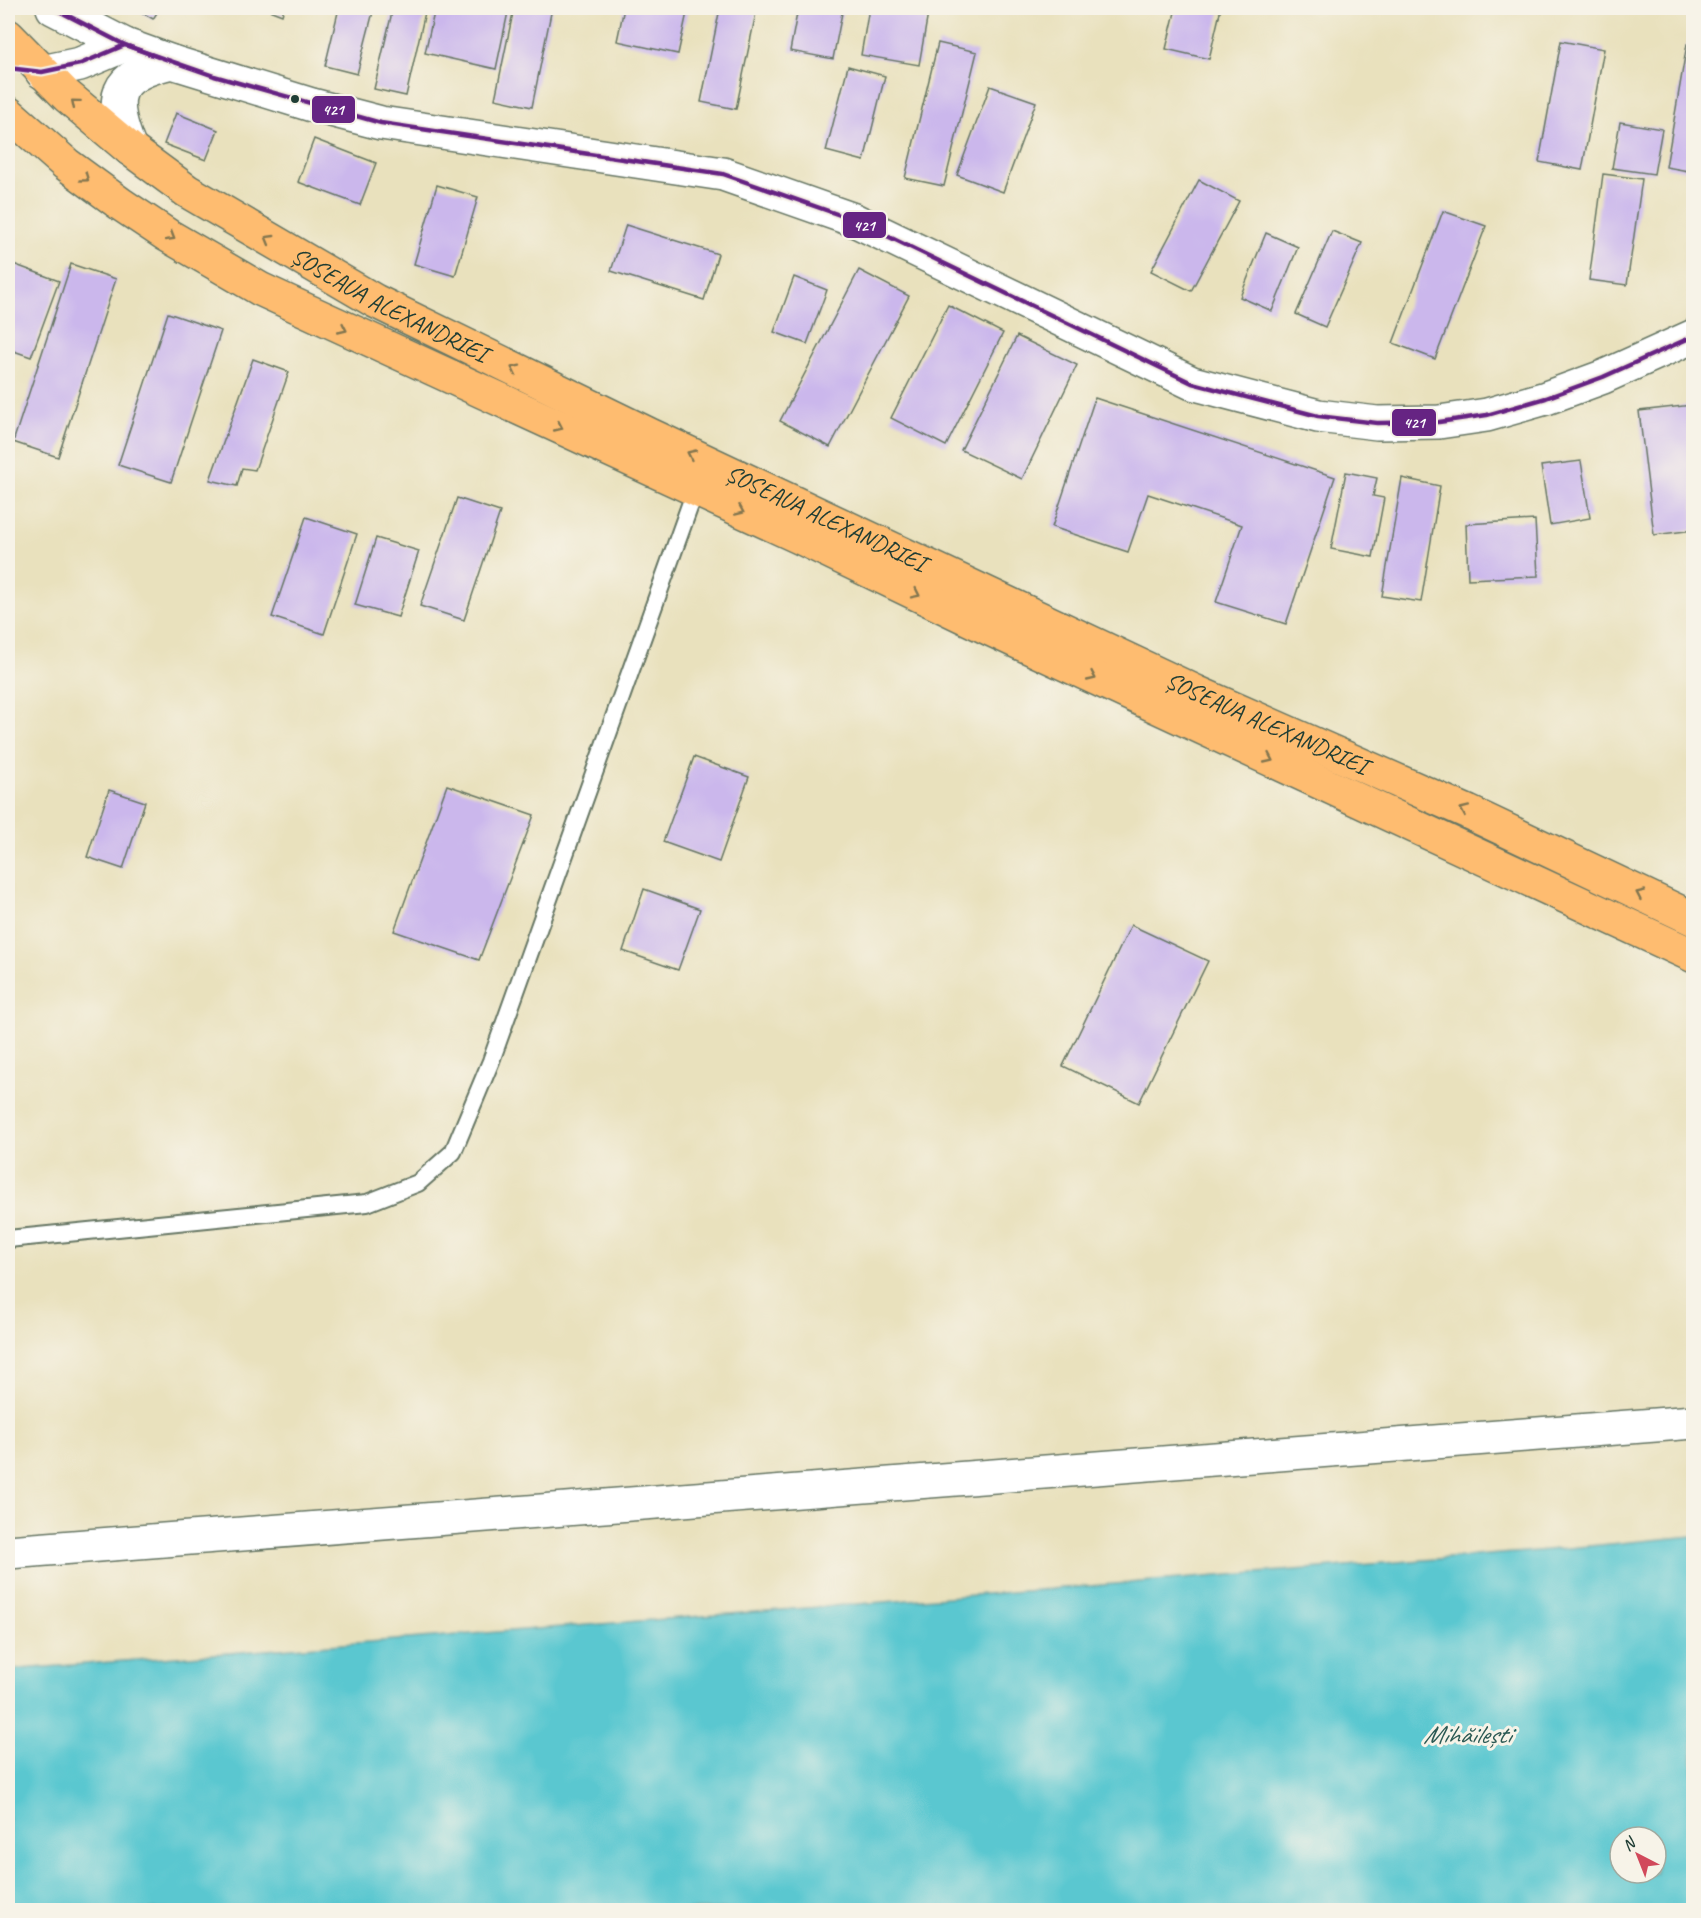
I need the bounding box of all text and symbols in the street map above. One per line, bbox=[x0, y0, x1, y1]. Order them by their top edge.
unlabelled marker bbox=[289, 93, 301, 105]
line badge: 421 bbox=[311, 95, 356, 124]
one-way arrow bbox=[71, 99, 82, 110]
text: 421 bbox=[322, 100, 346, 120]
one-way arrow bbox=[78, 170, 89, 181]
line badge: 421 bbox=[842, 211, 887, 239]
text: 421 bbox=[853, 216, 877, 236]
one-way arrow bbox=[165, 230, 175, 242]
one-way arrow bbox=[265, 234, 275, 246]
street label: ȘOSEAUA ALEXANDRIEI bbox=[286, 240, 498, 371]
one-way arrow bbox=[337, 321, 348, 333]
one-way arrow bbox=[511, 365, 522, 377]
line badge: 421 bbox=[1391, 408, 1437, 437]
text: 421 bbox=[1403, 413, 1427, 433]
one-way arrow bbox=[552, 420, 563, 432]
one-way arrow bbox=[686, 449, 697, 461]
street label: ȘOSEAUA ALEXANDRIEI bbox=[721, 458, 936, 580]
one-way arrow bbox=[733, 503, 744, 515]
one-way arrow bbox=[910, 586, 921, 598]
street label: ȘOSEAUA ALEXANDRIEI bbox=[1161, 665, 1378, 783]
one-way arrow bbox=[1086, 670, 1097, 682]
one-way arrow bbox=[1263, 752, 1274, 764]
one-way arrow bbox=[1460, 806, 1471, 818]
one-way arrow bbox=[1636, 889, 1647, 901]
water label: Mihăilești bbox=[1423, 1718, 1517, 1751]
north arrow bbox=[1608, 1825, 1668, 1885]
text: N bbox=[1618, 1832, 1641, 1855]

